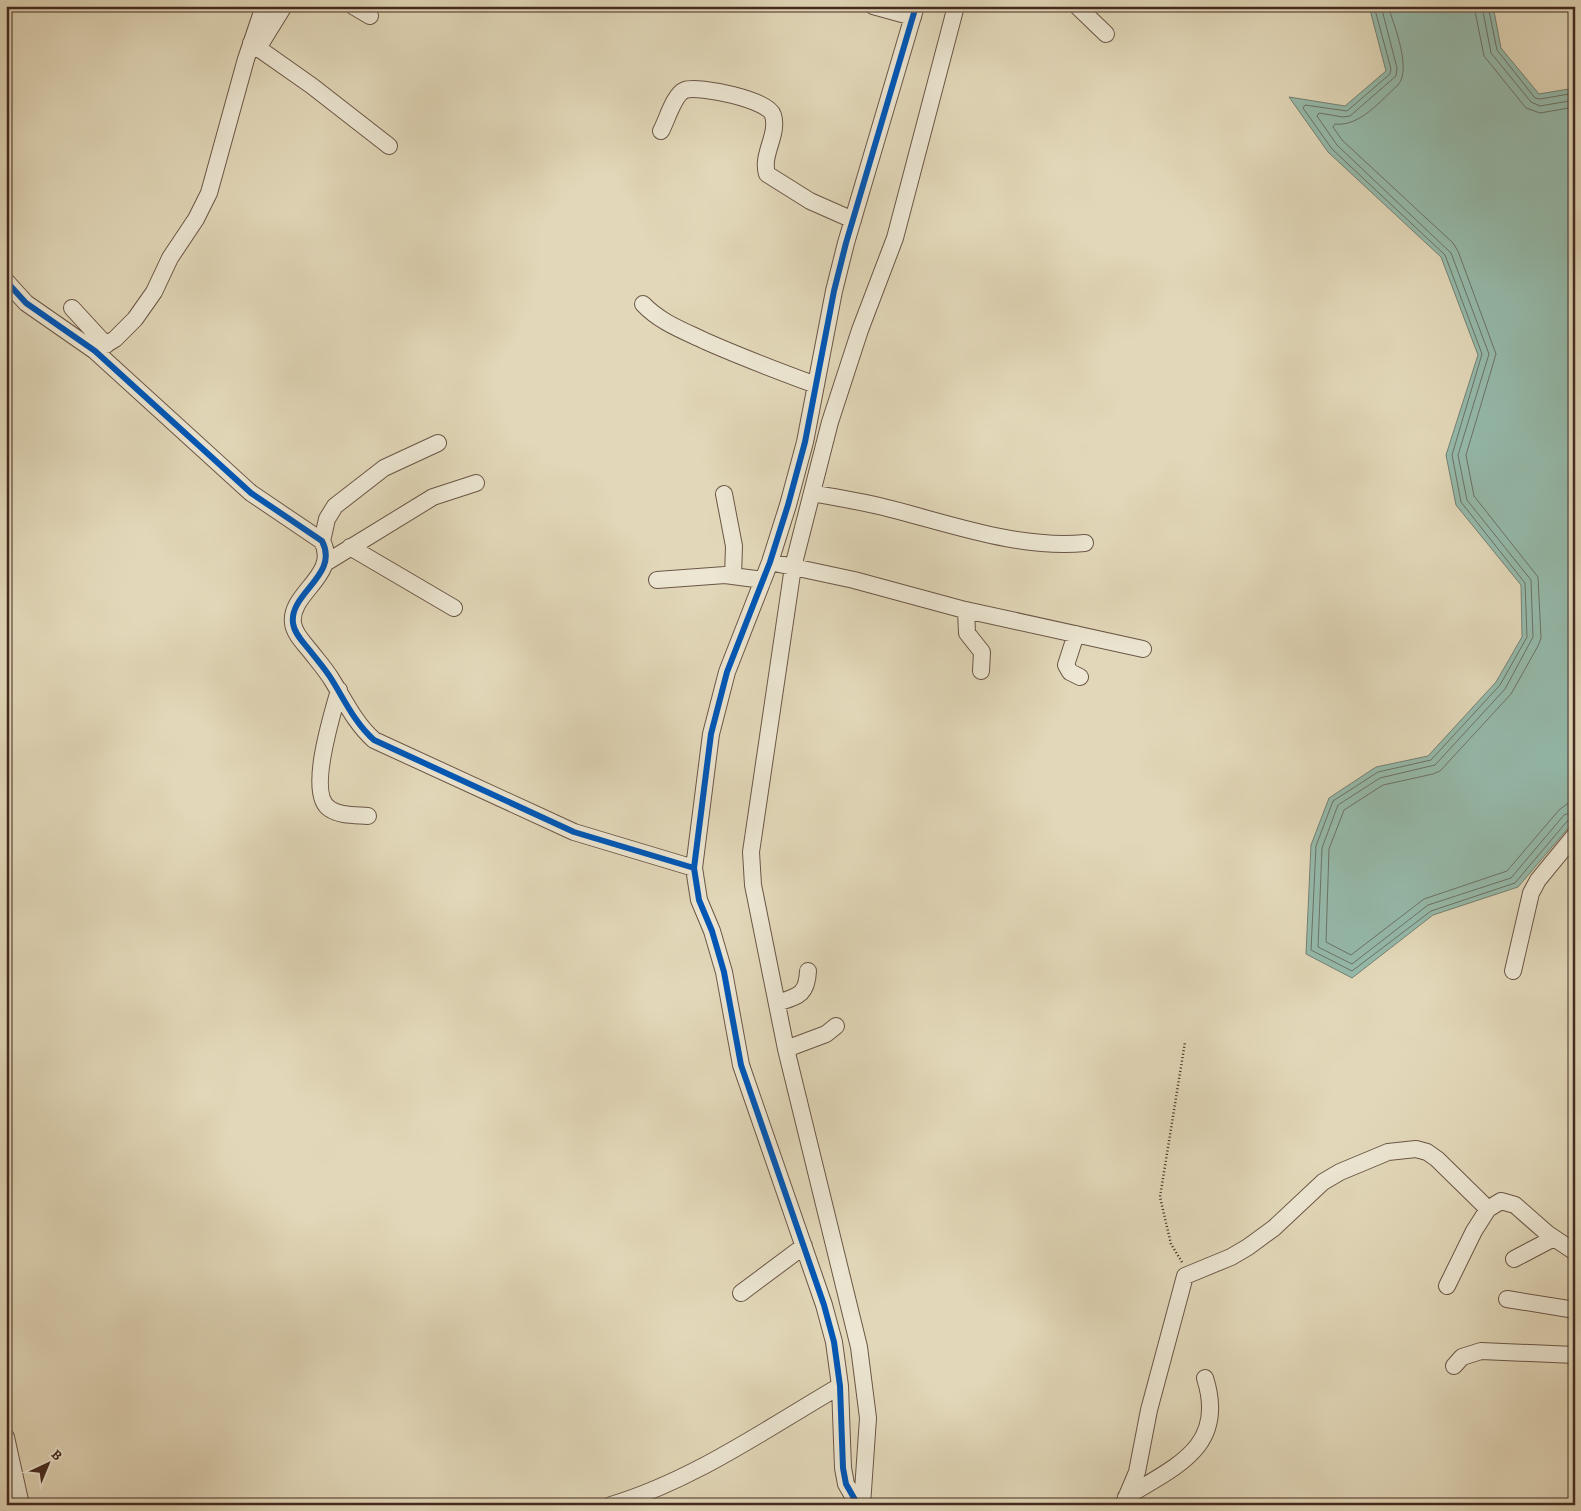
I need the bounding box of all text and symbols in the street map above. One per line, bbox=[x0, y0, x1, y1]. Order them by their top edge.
north arrow bbox=[22, 1438, 72, 1488]
text: B bbox=[47, 1445, 67, 1465]

